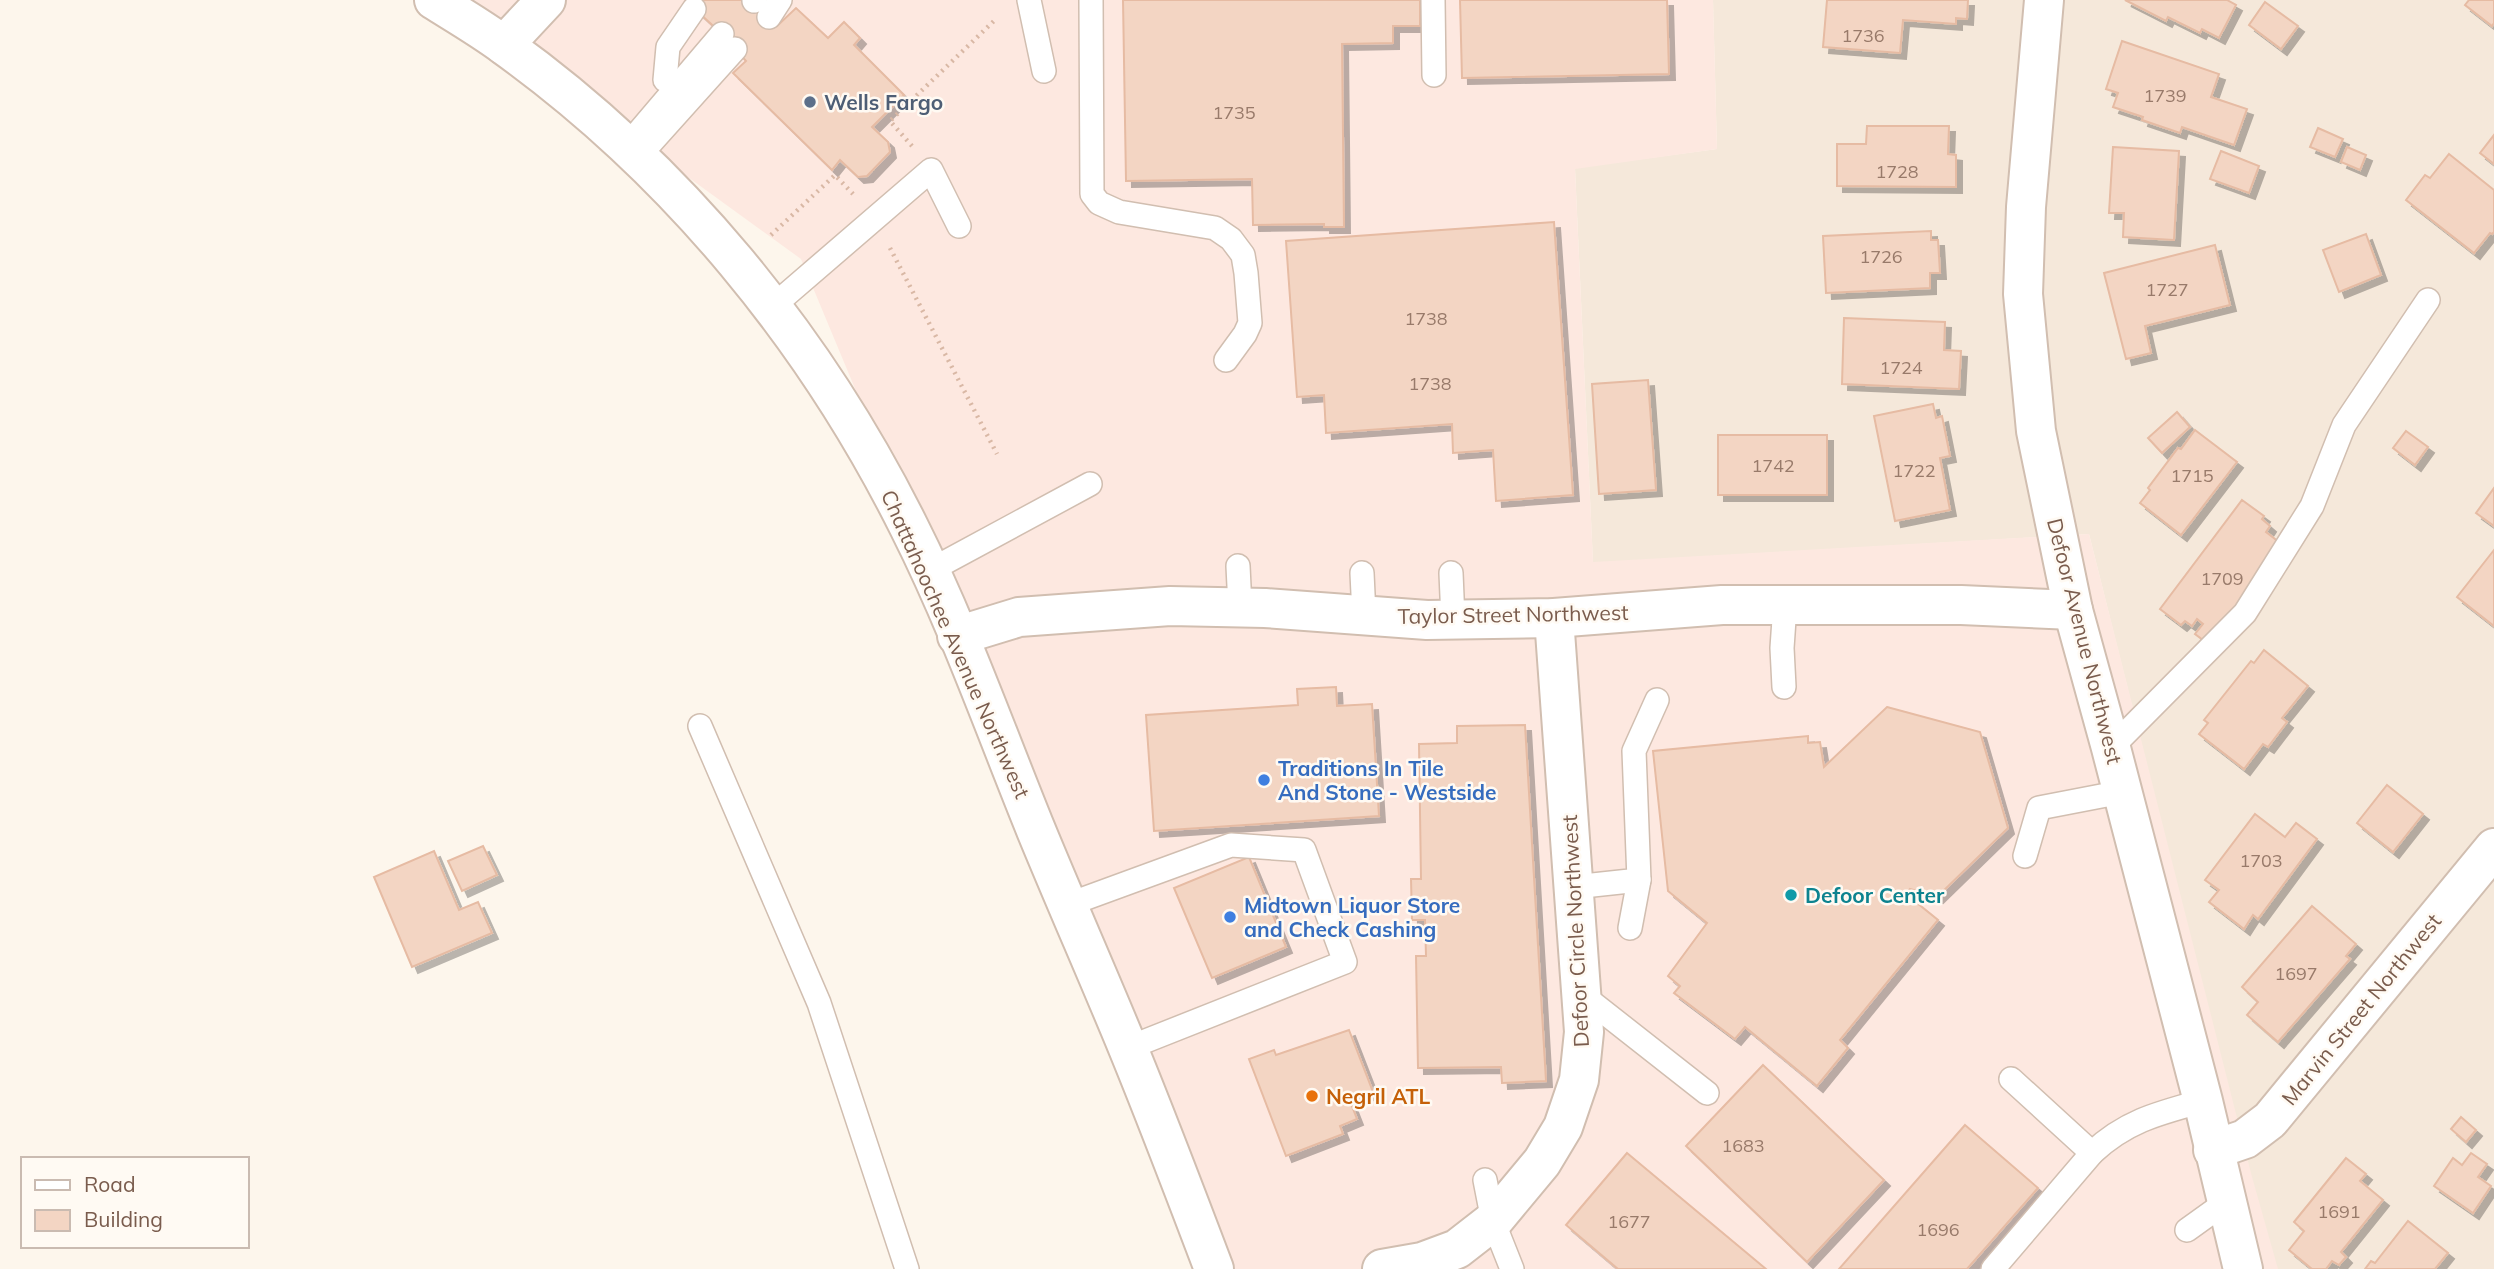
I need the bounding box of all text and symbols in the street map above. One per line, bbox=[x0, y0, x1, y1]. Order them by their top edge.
house number: 1736 bbox=[1841, 24, 1885, 47]
house number: 1739 bbox=[2143, 84, 2187, 107]
place label: Wells Fargo bbox=[824, 89, 943, 115]
marker: Wells Fargo bbox=[802, 94, 818, 110]
house number: 1735 bbox=[1212, 101, 1256, 124]
house number: 1728 bbox=[1875, 160, 1919, 183]
house number: 1726 bbox=[1859, 245, 1903, 268]
house number: 1727 bbox=[2145, 278, 2189, 301]
house number: 1738 bbox=[1404, 307, 1448, 330]
house number: 1724 bbox=[1879, 356, 1923, 379]
house number: 1738 bbox=[1408, 372, 1452, 395]
house number: 1742 bbox=[1751, 454, 1795, 477]
house number: 1722 bbox=[1892, 459, 1936, 482]
house number: 1715 bbox=[2170, 464, 2214, 487]
street label: Chattahoochee Avenue Northwest bbox=[876, 486, 1036, 802]
street label: Defoor Avenue Northwest bbox=[2042, 515, 2128, 767]
house number: 1709 bbox=[2200, 567, 2244, 590]
street label: Taylor Street Northwest bbox=[1397, 599, 1629, 629]
place label: Traditions In Tile And Stone - Westside bbox=[1278, 755, 1496, 805]
marker: Traditions In Tile And Stone - Westside bbox=[1256, 772, 1272, 788]
street label: Defoor Circle Northwest bbox=[1556, 814, 1594, 1048]
house number: 1703 bbox=[2239, 849, 2283, 872]
place label: Defoor Center bbox=[1805, 882, 1945, 908]
marker: Defoor Center bbox=[1783, 887, 1799, 903]
place label: Midtown Liquor Store and Check Cashing bbox=[1244, 892, 1460, 942]
street label: Marvin Street Northwest bbox=[2276, 908, 2446, 1110]
marker: Midtown Liquor Store and Check Cashing bbox=[1222, 909, 1238, 925]
house number: 1697 bbox=[2274, 962, 2318, 985]
place label: Negril ATL bbox=[1326, 1083, 1431, 1109]
marker: Negril ATL bbox=[1304, 1088, 1320, 1104]
house number: 1683 bbox=[1721, 1134, 1765, 1157]
legend bbox=[21, 1157, 248, 1248]
text: Road bbox=[84, 1171, 135, 1197]
house number: 1691 bbox=[2317, 1200, 2361, 1223]
text: Building bbox=[84, 1206, 163, 1232]
house number: 1677 bbox=[1607, 1210, 1651, 1233]
house number: 1696 bbox=[1916, 1218, 1960, 1241]

